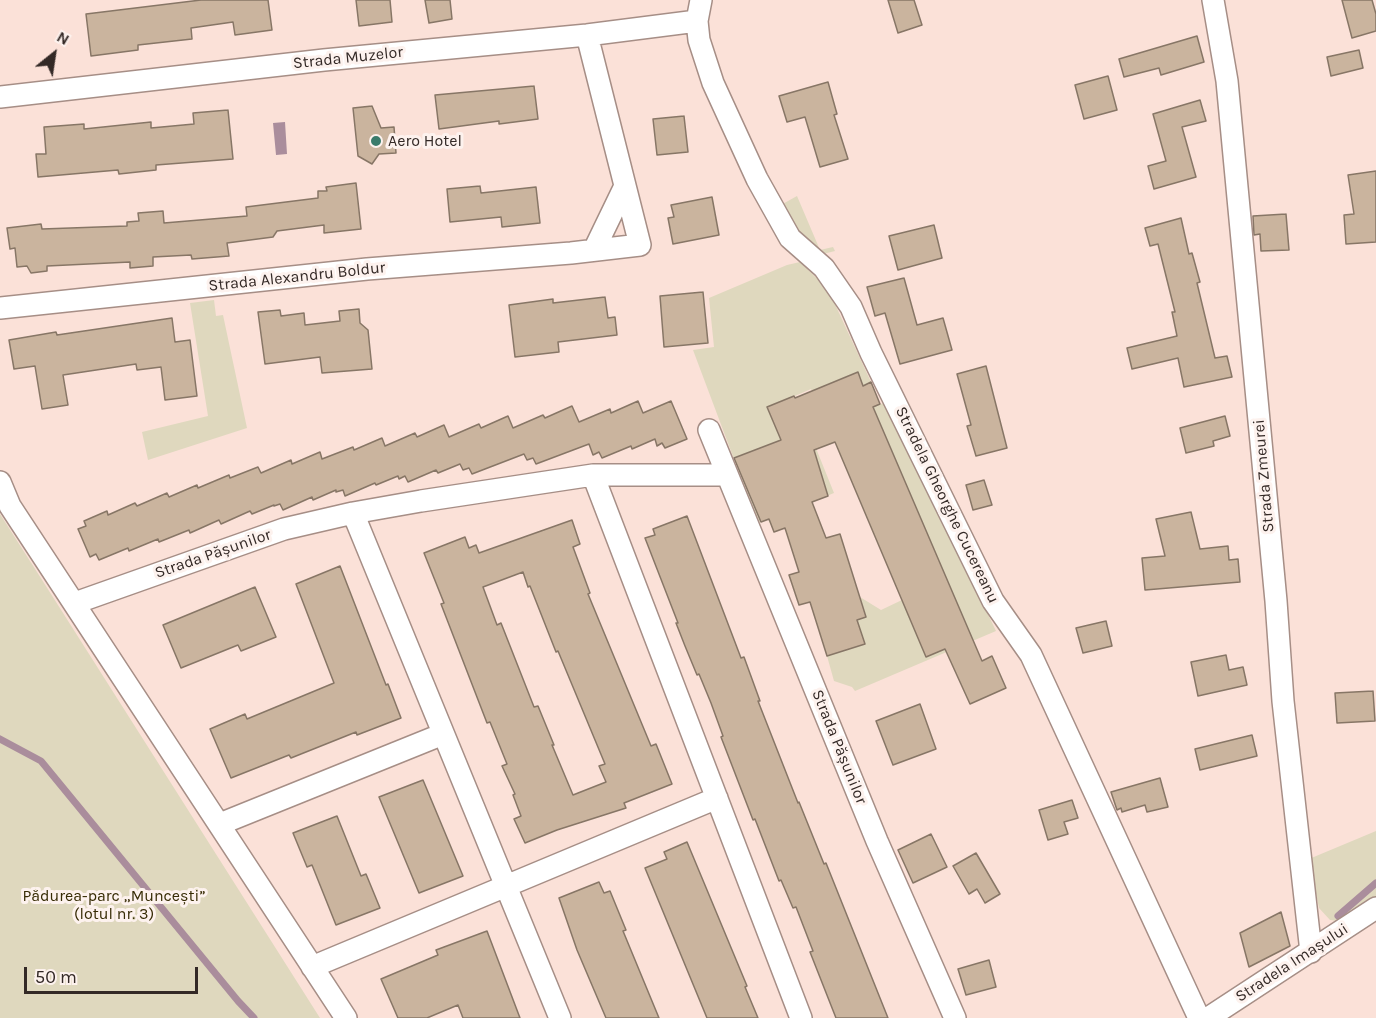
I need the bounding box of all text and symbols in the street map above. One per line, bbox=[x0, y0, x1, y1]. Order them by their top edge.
north arrow bbox=[24, 24, 84, 84]
text: N bbox=[54, 27, 73, 49]
street label: Strada Muzelor bbox=[292, 43, 404, 73]
place label: Aero Hotel bbox=[388, 131, 462, 151]
marker: Aero Hotel bbox=[369, 134, 383, 148]
street label: Strada Alexandru Boldur bbox=[208, 258, 386, 296]
street label: Stradela Gheorghe Cucereanu bbox=[891, 404, 1003, 606]
street label: Strada Zmeurei bbox=[1249, 419, 1279, 533]
street label: Strada Pășunilor bbox=[152, 525, 274, 583]
street label: Strada Pășunilor bbox=[807, 687, 871, 807]
park label: Pădurea-parc „Muncești” (lotul nr. 3) bbox=[22, 886, 206, 924]
street label: Stradela Imașului bbox=[1232, 919, 1352, 1007]
scale bar bbox=[27, 955, 201, 993]
text: 50 m bbox=[35, 966, 77, 988]

